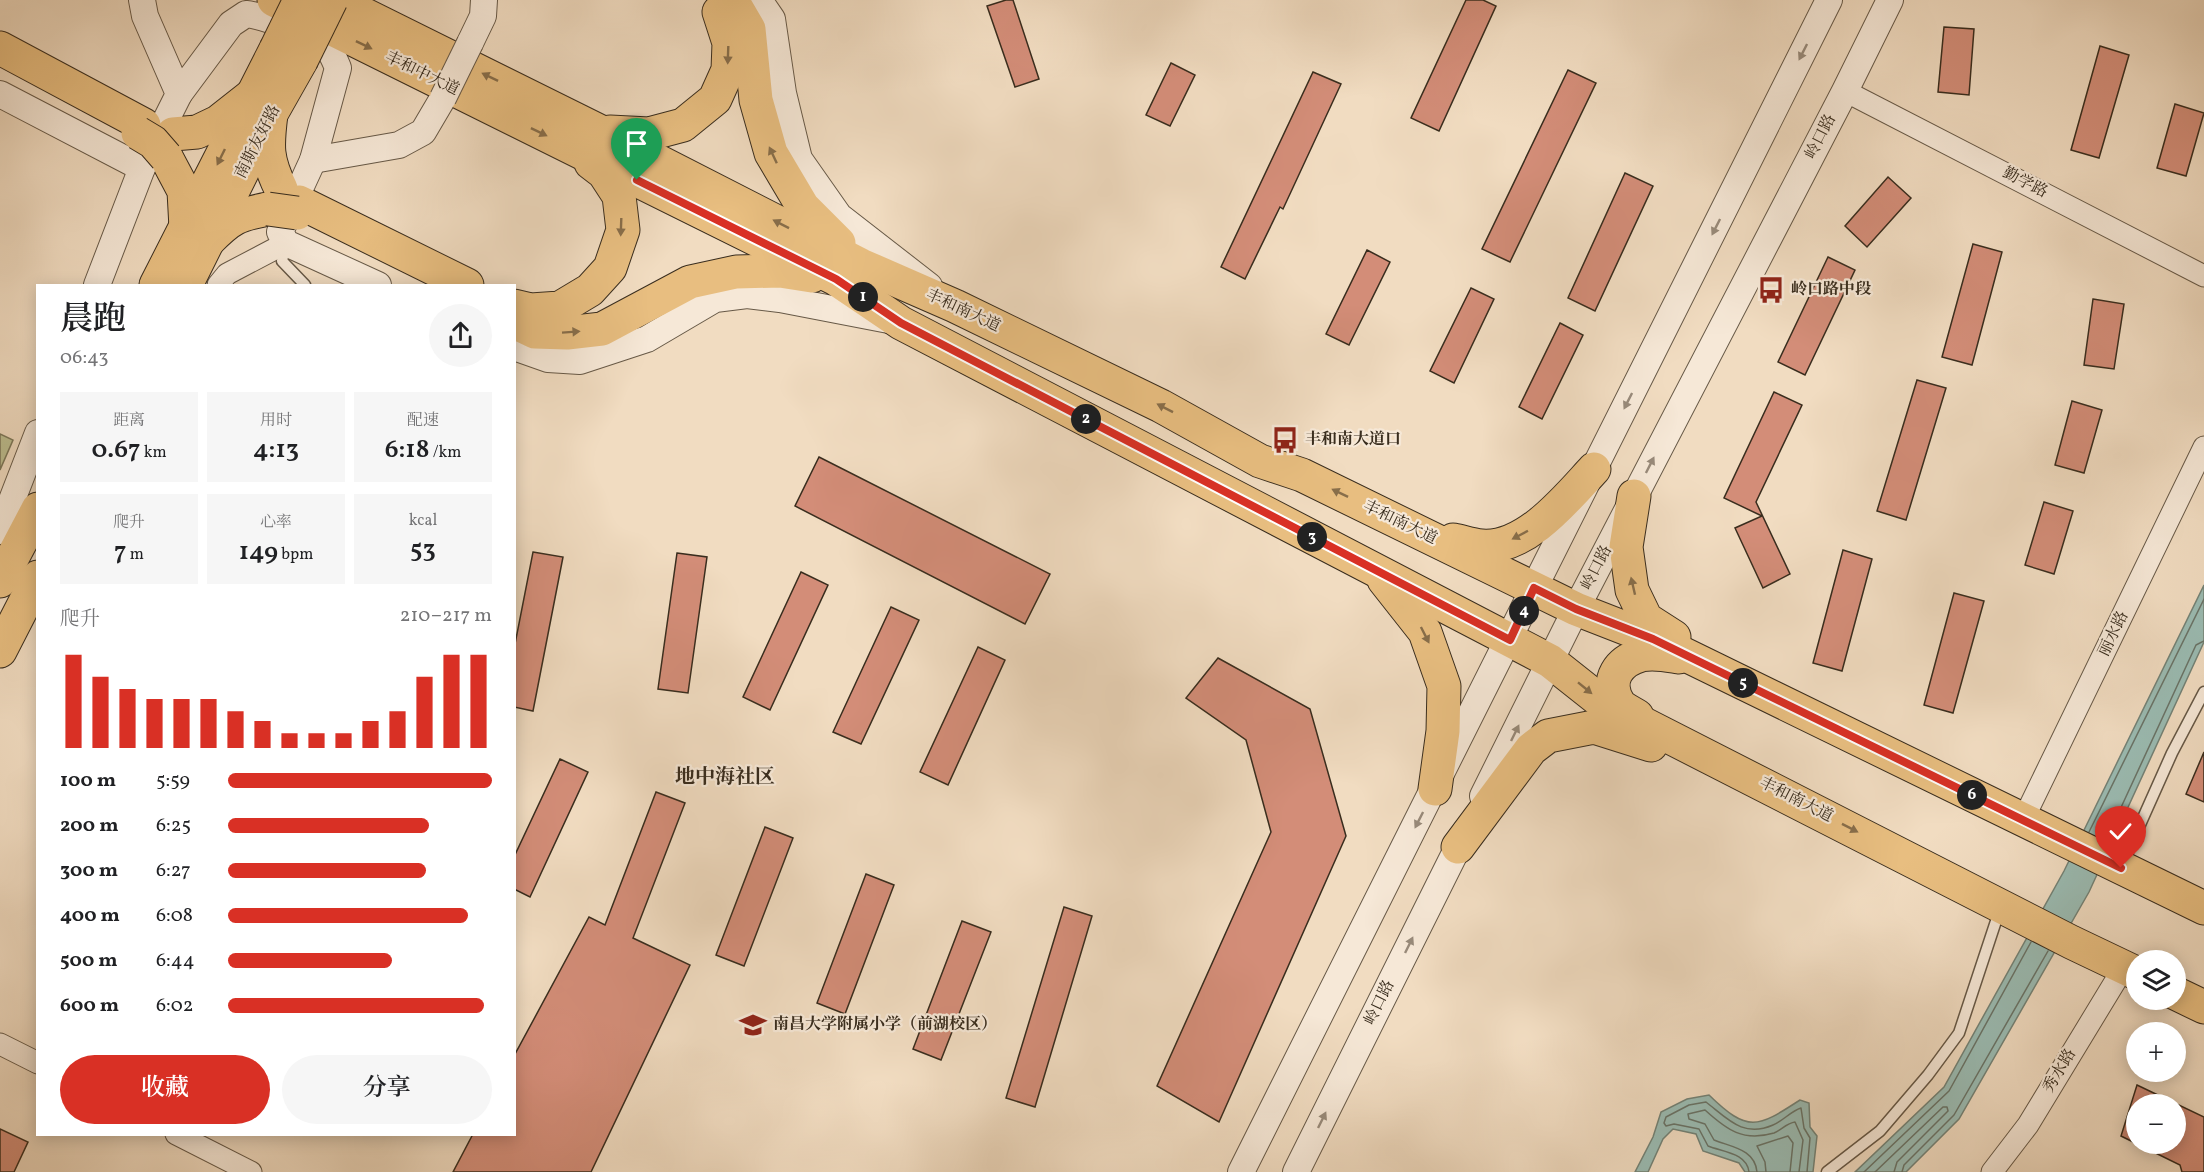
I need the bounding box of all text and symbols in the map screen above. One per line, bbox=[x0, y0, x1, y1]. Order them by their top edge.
one-way arrow bbox=[356, 40, 373, 50]
one-way arrow bbox=[1798, 44, 1808, 61]
one-way arrow bbox=[724, 46, 733, 65]
street label: 丰和中大道 bbox=[381, 47, 463, 101]
one-way arrow bbox=[482, 72, 499, 82]
street label: 南斯友好路 bbox=[230, 101, 286, 183]
street label: 岭口路 bbox=[1800, 111, 1842, 163]
pin bbox=[611, 118, 662, 180]
one-way arrow bbox=[530, 127, 547, 137]
icon: arrive bbox=[620, 127, 653, 160]
one-way arrow bbox=[769, 146, 779, 164]
one-way arrow bbox=[216, 149, 225, 166]
street label: 勤学路 bbox=[1999, 162, 2051, 204]
one-way arrow bbox=[616, 218, 626, 237]
one-way arrow bbox=[1711, 218, 1720, 235]
one-way arrow bbox=[772, 219, 789, 229]
bus stop icon: 岭口路中段 bbox=[1756, 275, 1786, 305]
place label: 岭口路中段 bbox=[1791, 279, 1872, 301]
pin: 1 bbox=[848, 282, 878, 312]
street label: 丰和南大道 bbox=[922, 284, 1004, 338]
text: 1 bbox=[860, 286, 866, 308]
text: 晨跑 bbox=[60, 298, 126, 344]
button: share bbox=[429, 304, 492, 367]
one-way arrow bbox=[561, 328, 580, 337]
text: 06:43 bbox=[60, 344, 109, 372]
one-way arrow bbox=[1624, 392, 1634, 410]
pin: 2 bbox=[1071, 404, 1101, 434]
one-way arrow bbox=[1156, 404, 1173, 413]
text: 2 bbox=[1082, 408, 1090, 430]
text: 距离 bbox=[113, 410, 145, 432]
text: 用时 bbox=[260, 410, 292, 432]
text: 配速 bbox=[407, 410, 439, 432]
bus stop icon: 丰和南大道口 bbox=[1270, 425, 1300, 455]
place label: 丰和南大道口 bbox=[1305, 429, 1401, 451]
text: 0.67 bbox=[91, 432, 141, 468]
text: 4:13 bbox=[253, 432, 299, 468]
text: 6:18 bbox=[385, 432, 429, 468]
text: km bbox=[141, 442, 167, 464]
text: /km bbox=[429, 442, 461, 464]
one-way arrow bbox=[1646, 457, 1655, 474]
one-way arrow bbox=[1331, 489, 1348, 498]
street label: 丰和南大道 bbox=[1359, 496, 1441, 550]
text: kcal bbox=[409, 510, 437, 532]
text: 爬升 bbox=[113, 512, 145, 534]
text: 心率 bbox=[260, 512, 292, 534]
pin: 3 bbox=[1297, 522, 1327, 552]
text: 3 bbox=[1308, 526, 1316, 548]
one-way arrow bbox=[1511, 530, 1528, 540]
text: 53 bbox=[410, 532, 436, 568]
text: 7 bbox=[114, 534, 127, 570]
text: 149 bbox=[239, 534, 278, 570]
street label: 岭口路 bbox=[1576, 542, 1618, 594]
text: m bbox=[127, 544, 144, 566]
text: bpm bbox=[278, 544, 313, 566]
one-way arrow bbox=[1628, 576, 1637, 595]
pin: 4 bbox=[1509, 596, 1539, 626]
text: 4 bbox=[1519, 600, 1529, 622]
text: 210–217 m bbox=[400, 602, 492, 630]
text: 爬升 bbox=[60, 606, 100, 634]
street label: 丽水路 bbox=[2094, 608, 2134, 660]
one-way arrow bbox=[1419, 626, 1429, 644]
pin: 5 bbox=[1728, 668, 1758, 698]
text: 5 bbox=[1739, 672, 1747, 694]
one-way arrow bbox=[1577, 682, 1592, 694]
one-way arrow bbox=[1510, 724, 1519, 741]
district label: 地中海社区 bbox=[675, 764, 775, 792]
text: 100 m bbox=[60, 767, 116, 795]
text: 5:59 bbox=[156, 767, 190, 795]
street label: 丰和南大道 bbox=[1755, 772, 1837, 828]
pin: 6 bbox=[1957, 780, 1987, 810]
text: 6 bbox=[1968, 784, 1976, 806]
pin bbox=[2095, 806, 2146, 868]
one-way arrow bbox=[1414, 811, 1424, 828]
text: 200 m bbox=[60, 812, 118, 840]
text: 6:25 bbox=[156, 812, 191, 840]
icon: check bbox=[2104, 815, 2137, 848]
one-way arrow bbox=[1841, 823, 1858, 832]
text: 300 m bbox=[60, 857, 118, 885]
text: 6:27 bbox=[156, 857, 191, 885]
text: 400 m bbox=[60, 902, 120, 930]
text: 6:08 bbox=[156, 902, 193, 930]
one-way arrow bbox=[1404, 936, 1414, 953]
text: 500 m bbox=[60, 947, 118, 975]
text: 6:44 bbox=[156, 947, 195, 975]
map controls bbox=[2126, 950, 2186, 1154]
button: layers bbox=[2126, 950, 2186, 1010]
street label: 岭口路 bbox=[1360, 977, 1400, 1029]
text: 600 m bbox=[60, 992, 119, 1020]
text: 6:02 bbox=[156, 992, 194, 1020]
school or university icon: 南昌大学附属小学（前湖校区） bbox=[738, 1010, 768, 1040]
place label: 南昌大学附属小学（前湖校区） bbox=[773, 1014, 997, 1036]
button: + bbox=[2126, 1022, 2186, 1082]
street label: 秀水路 bbox=[2038, 1045, 2082, 1097]
button: 收藏 bbox=[60, 1055, 270, 1124]
button: 分享 bbox=[282, 1055, 492, 1124]
button: − bbox=[2126, 1094, 2186, 1154]
one-way arrow bbox=[1318, 1111, 1327, 1128]

